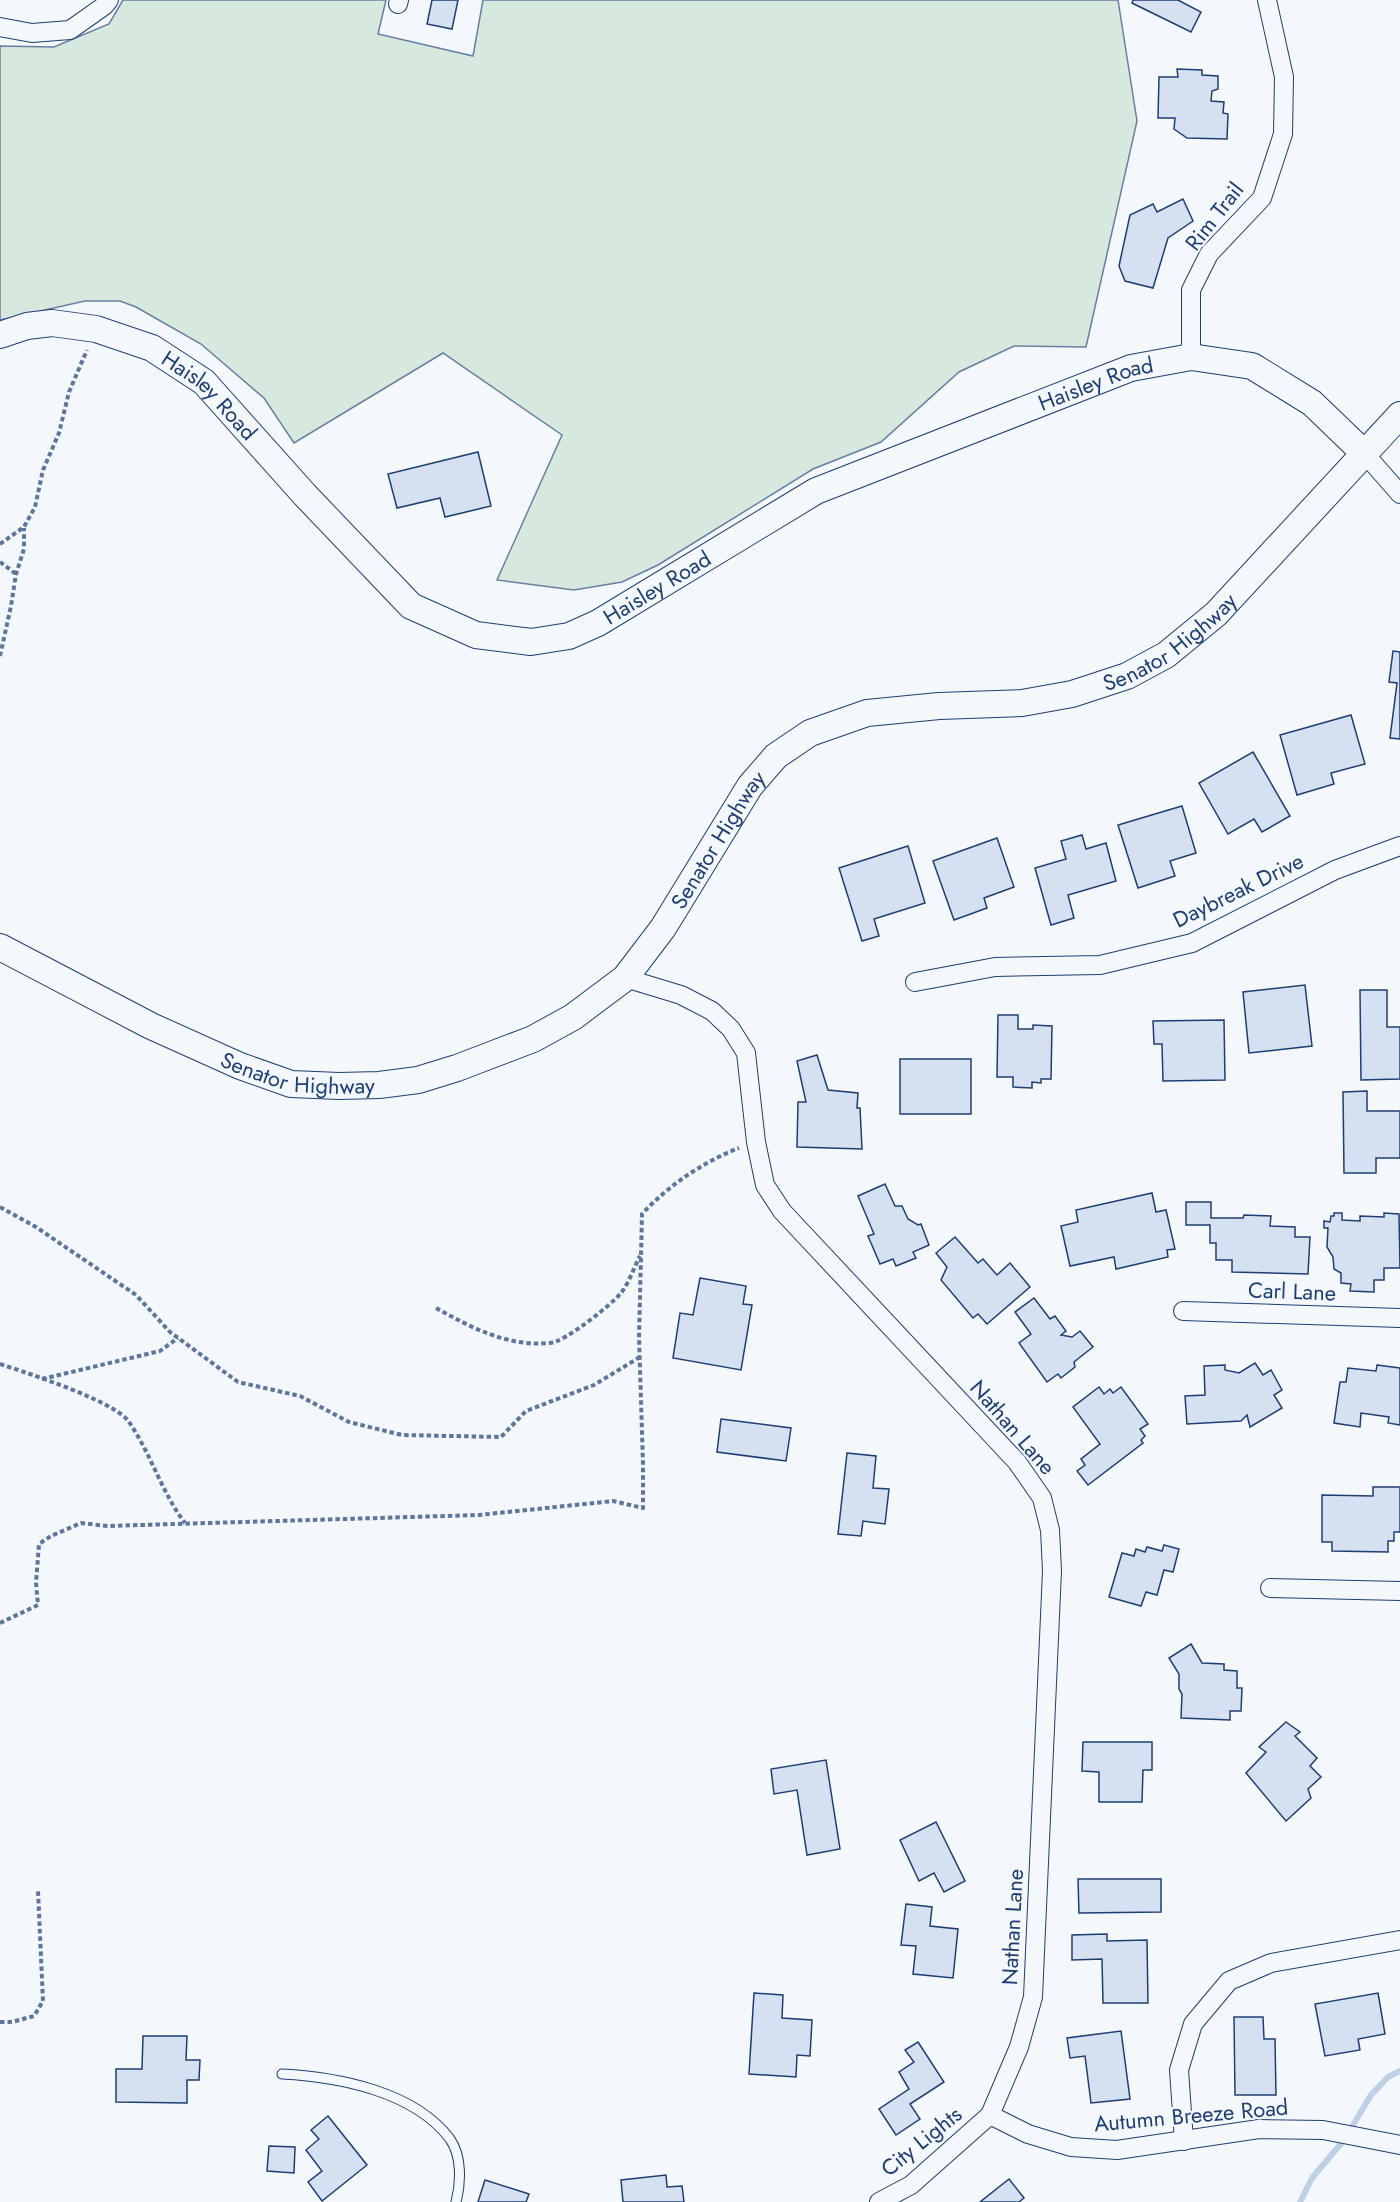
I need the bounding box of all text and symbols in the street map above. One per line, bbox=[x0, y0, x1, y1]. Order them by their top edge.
street label: Rim Trail bbox=[1177, 175, 1251, 257]
street label: Haisley Road bbox=[155, 342, 265, 447]
street label: Haisley Road bbox=[1033, 348, 1156, 419]
street label: Haisley Road bbox=[597, 542, 717, 632]
street label: Senator Highway bbox=[1099, 585, 1244, 699]
street label: Senator Highway bbox=[662, 763, 773, 915]
street label: Daybreak Drive bbox=[1167, 845, 1309, 935]
street label: Senator Highway bbox=[215, 1043, 375, 1102]
street label: Carl Lane bbox=[1247, 1273, 1337, 1309]
street label: Nathan Lane bbox=[963, 1373, 1063, 1481]
street label: Nathan Lane bbox=[993, 1868, 1031, 1986]
street label: Autumn Breeze Road bbox=[1093, 2091, 1289, 2139]
street label: City Lights bbox=[874, 2098, 969, 2184]

